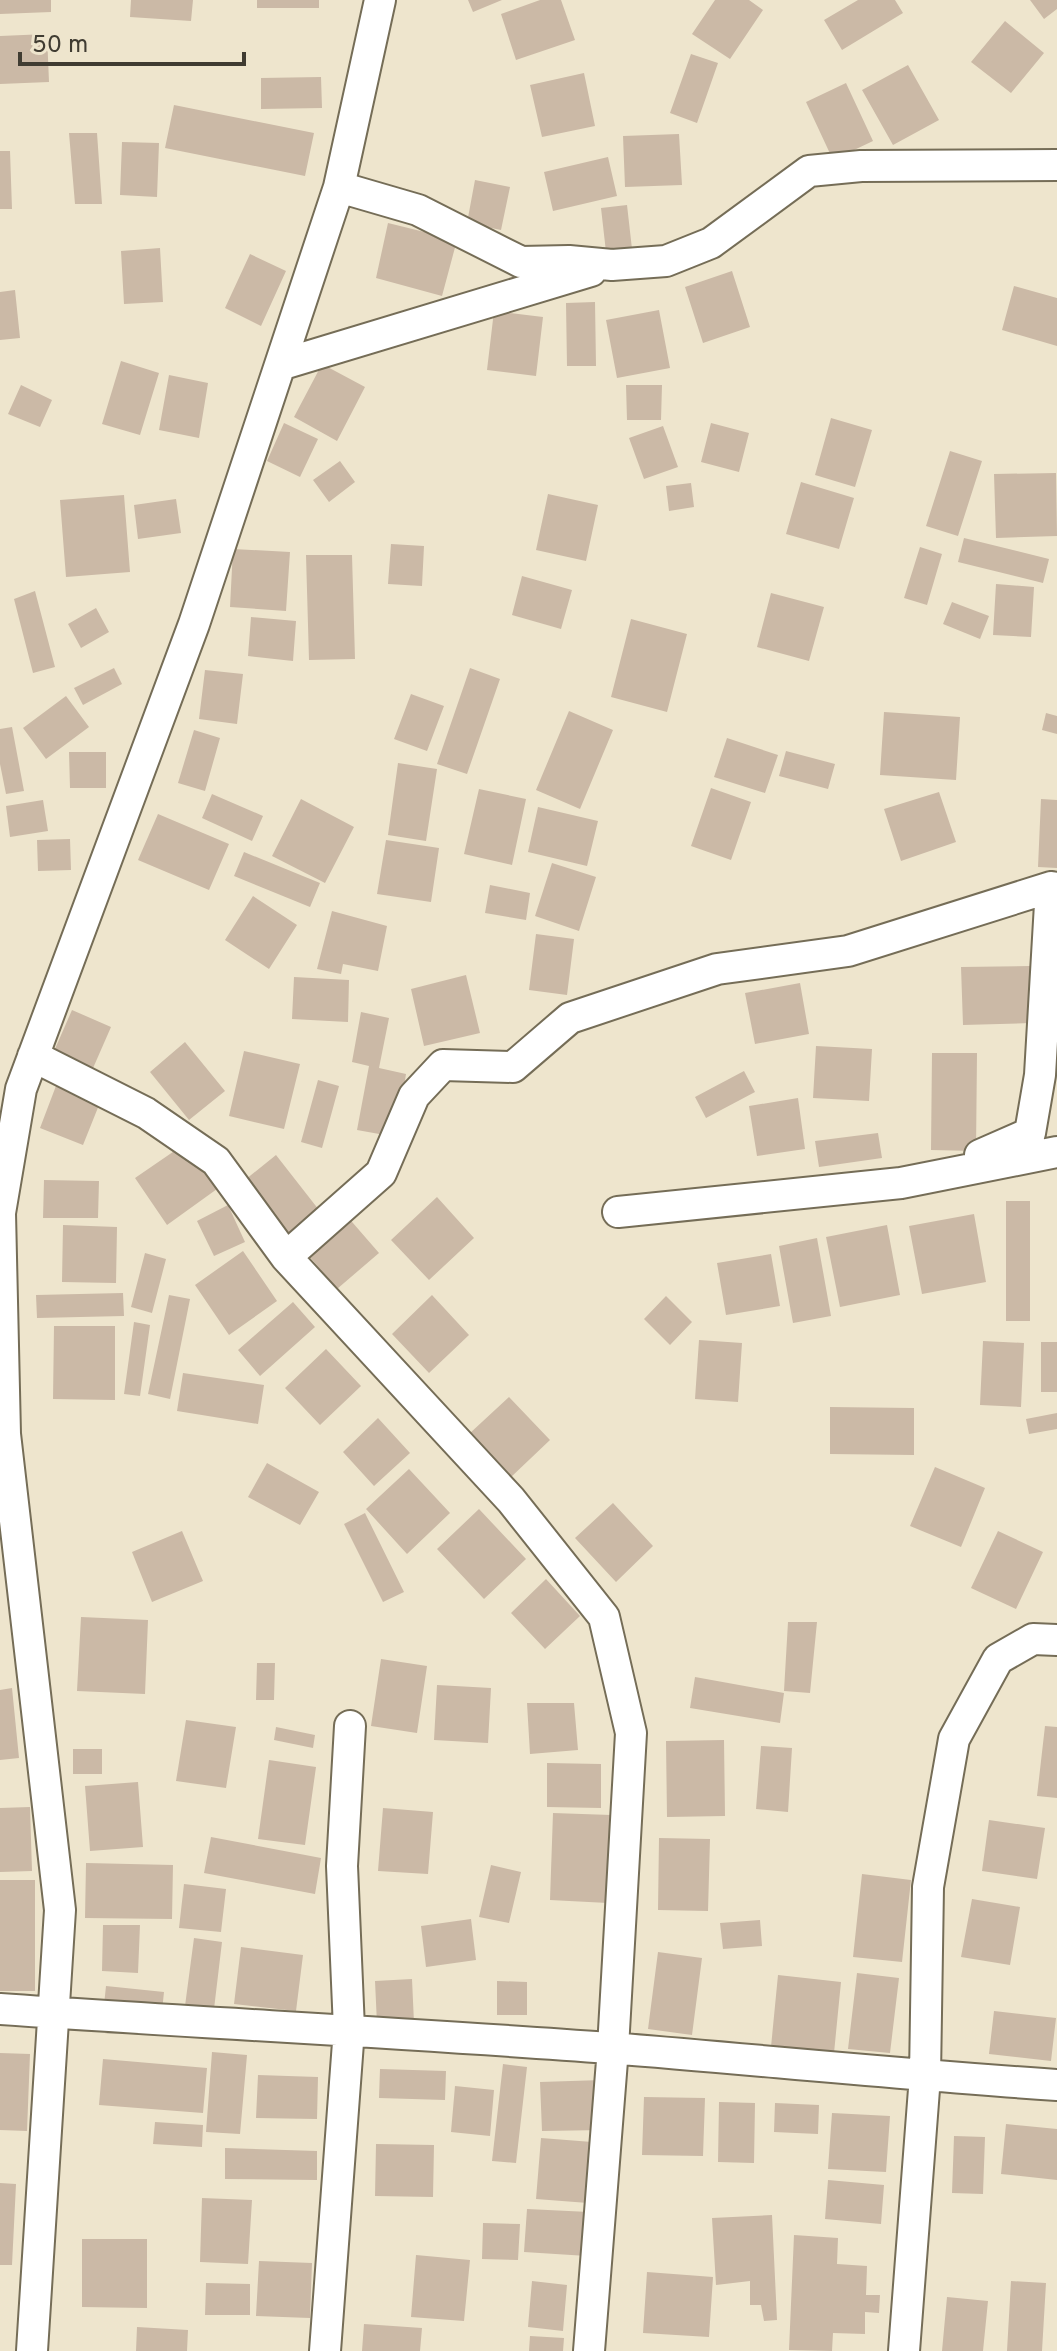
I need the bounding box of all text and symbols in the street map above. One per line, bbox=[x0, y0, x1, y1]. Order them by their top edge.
scale bar bbox=[20, 16, 244, 66]
text: 50 m bbox=[32, 31, 88, 61]

